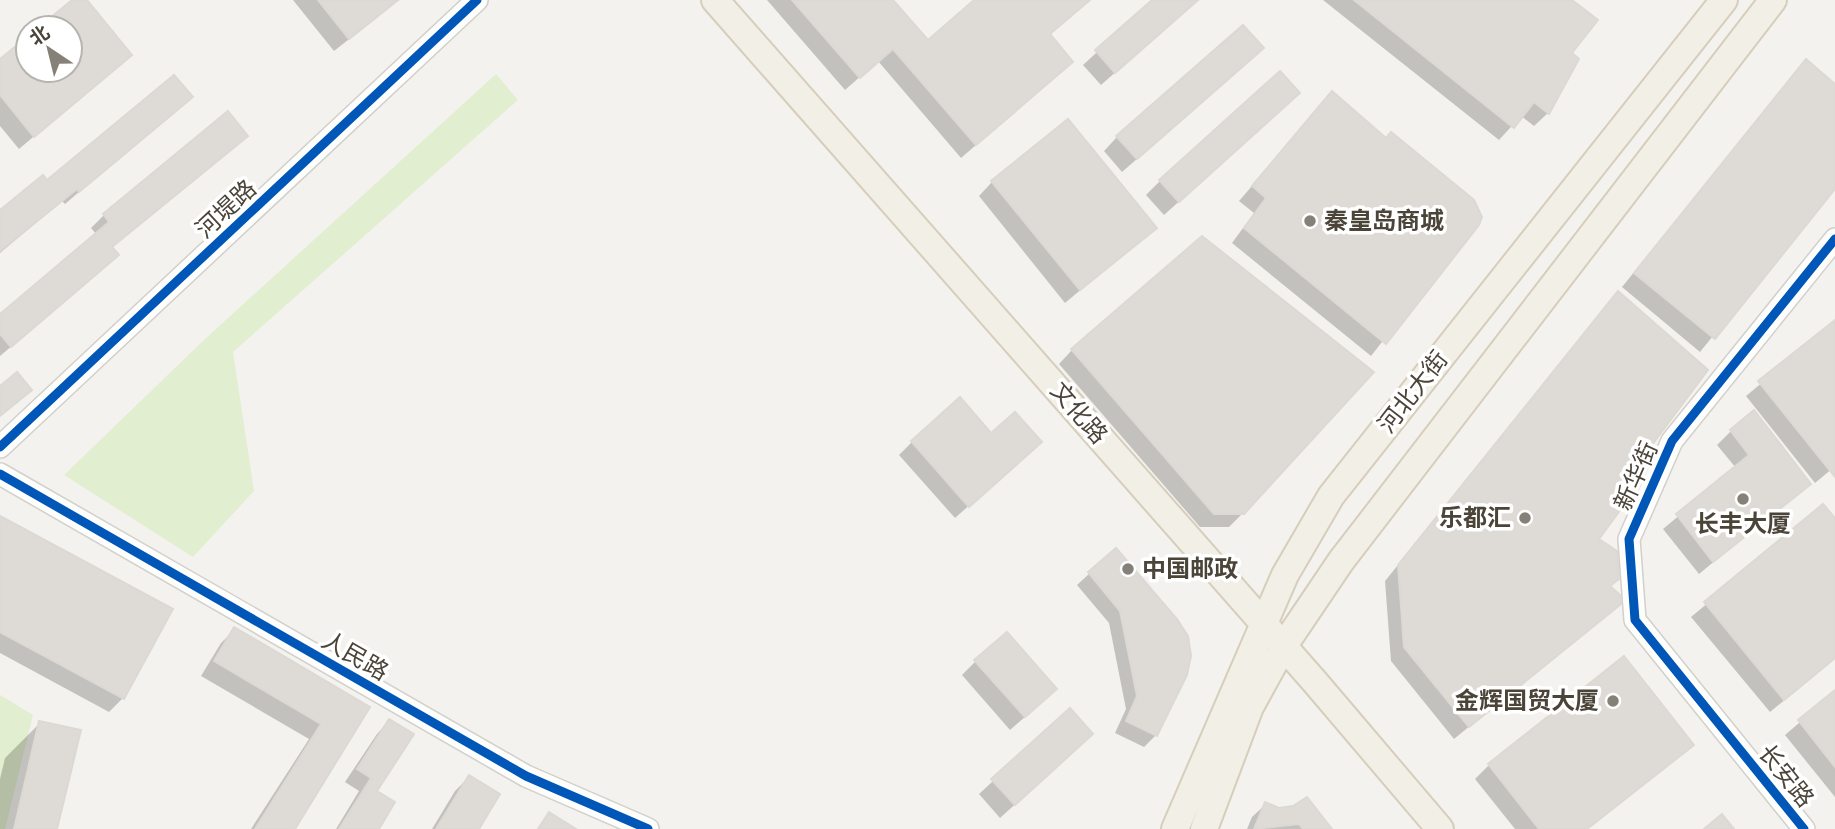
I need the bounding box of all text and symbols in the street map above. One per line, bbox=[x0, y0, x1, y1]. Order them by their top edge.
north arrow bbox=[14, 14, 84, 84]
text: 北 bbox=[25, 21, 54, 51]
street label: 河堤路 bbox=[189, 173, 263, 245]
place label: 秦皇岛商城 bbox=[1324, 206, 1444, 236]
marker: 秦皇岛商城 bbox=[1302, 213, 1318, 229]
street label: 河北大街 bbox=[1372, 345, 1454, 439]
street label: 文化路 bbox=[1044, 376, 1114, 450]
street label: 新华街 bbox=[1608, 437, 1664, 515]
marker: 长丰大厦 bbox=[1735, 491, 1751, 507]
place label: 乐都汇 bbox=[1439, 503, 1511, 533]
place label: 长丰大厦 bbox=[1695, 509, 1791, 539]
marker: 乐都汇 bbox=[1517, 510, 1533, 526]
place label: 中国邮政 bbox=[1142, 554, 1238, 584]
marker: 中国邮政 bbox=[1120, 561, 1136, 577]
street label: 人民路 bbox=[316, 625, 394, 687]
place label: 金辉国贸大厦 bbox=[1455, 686, 1599, 716]
marker: 金辉国贸大厦 bbox=[1605, 693, 1621, 709]
street label: 长安路 bbox=[1752, 739, 1820, 813]

